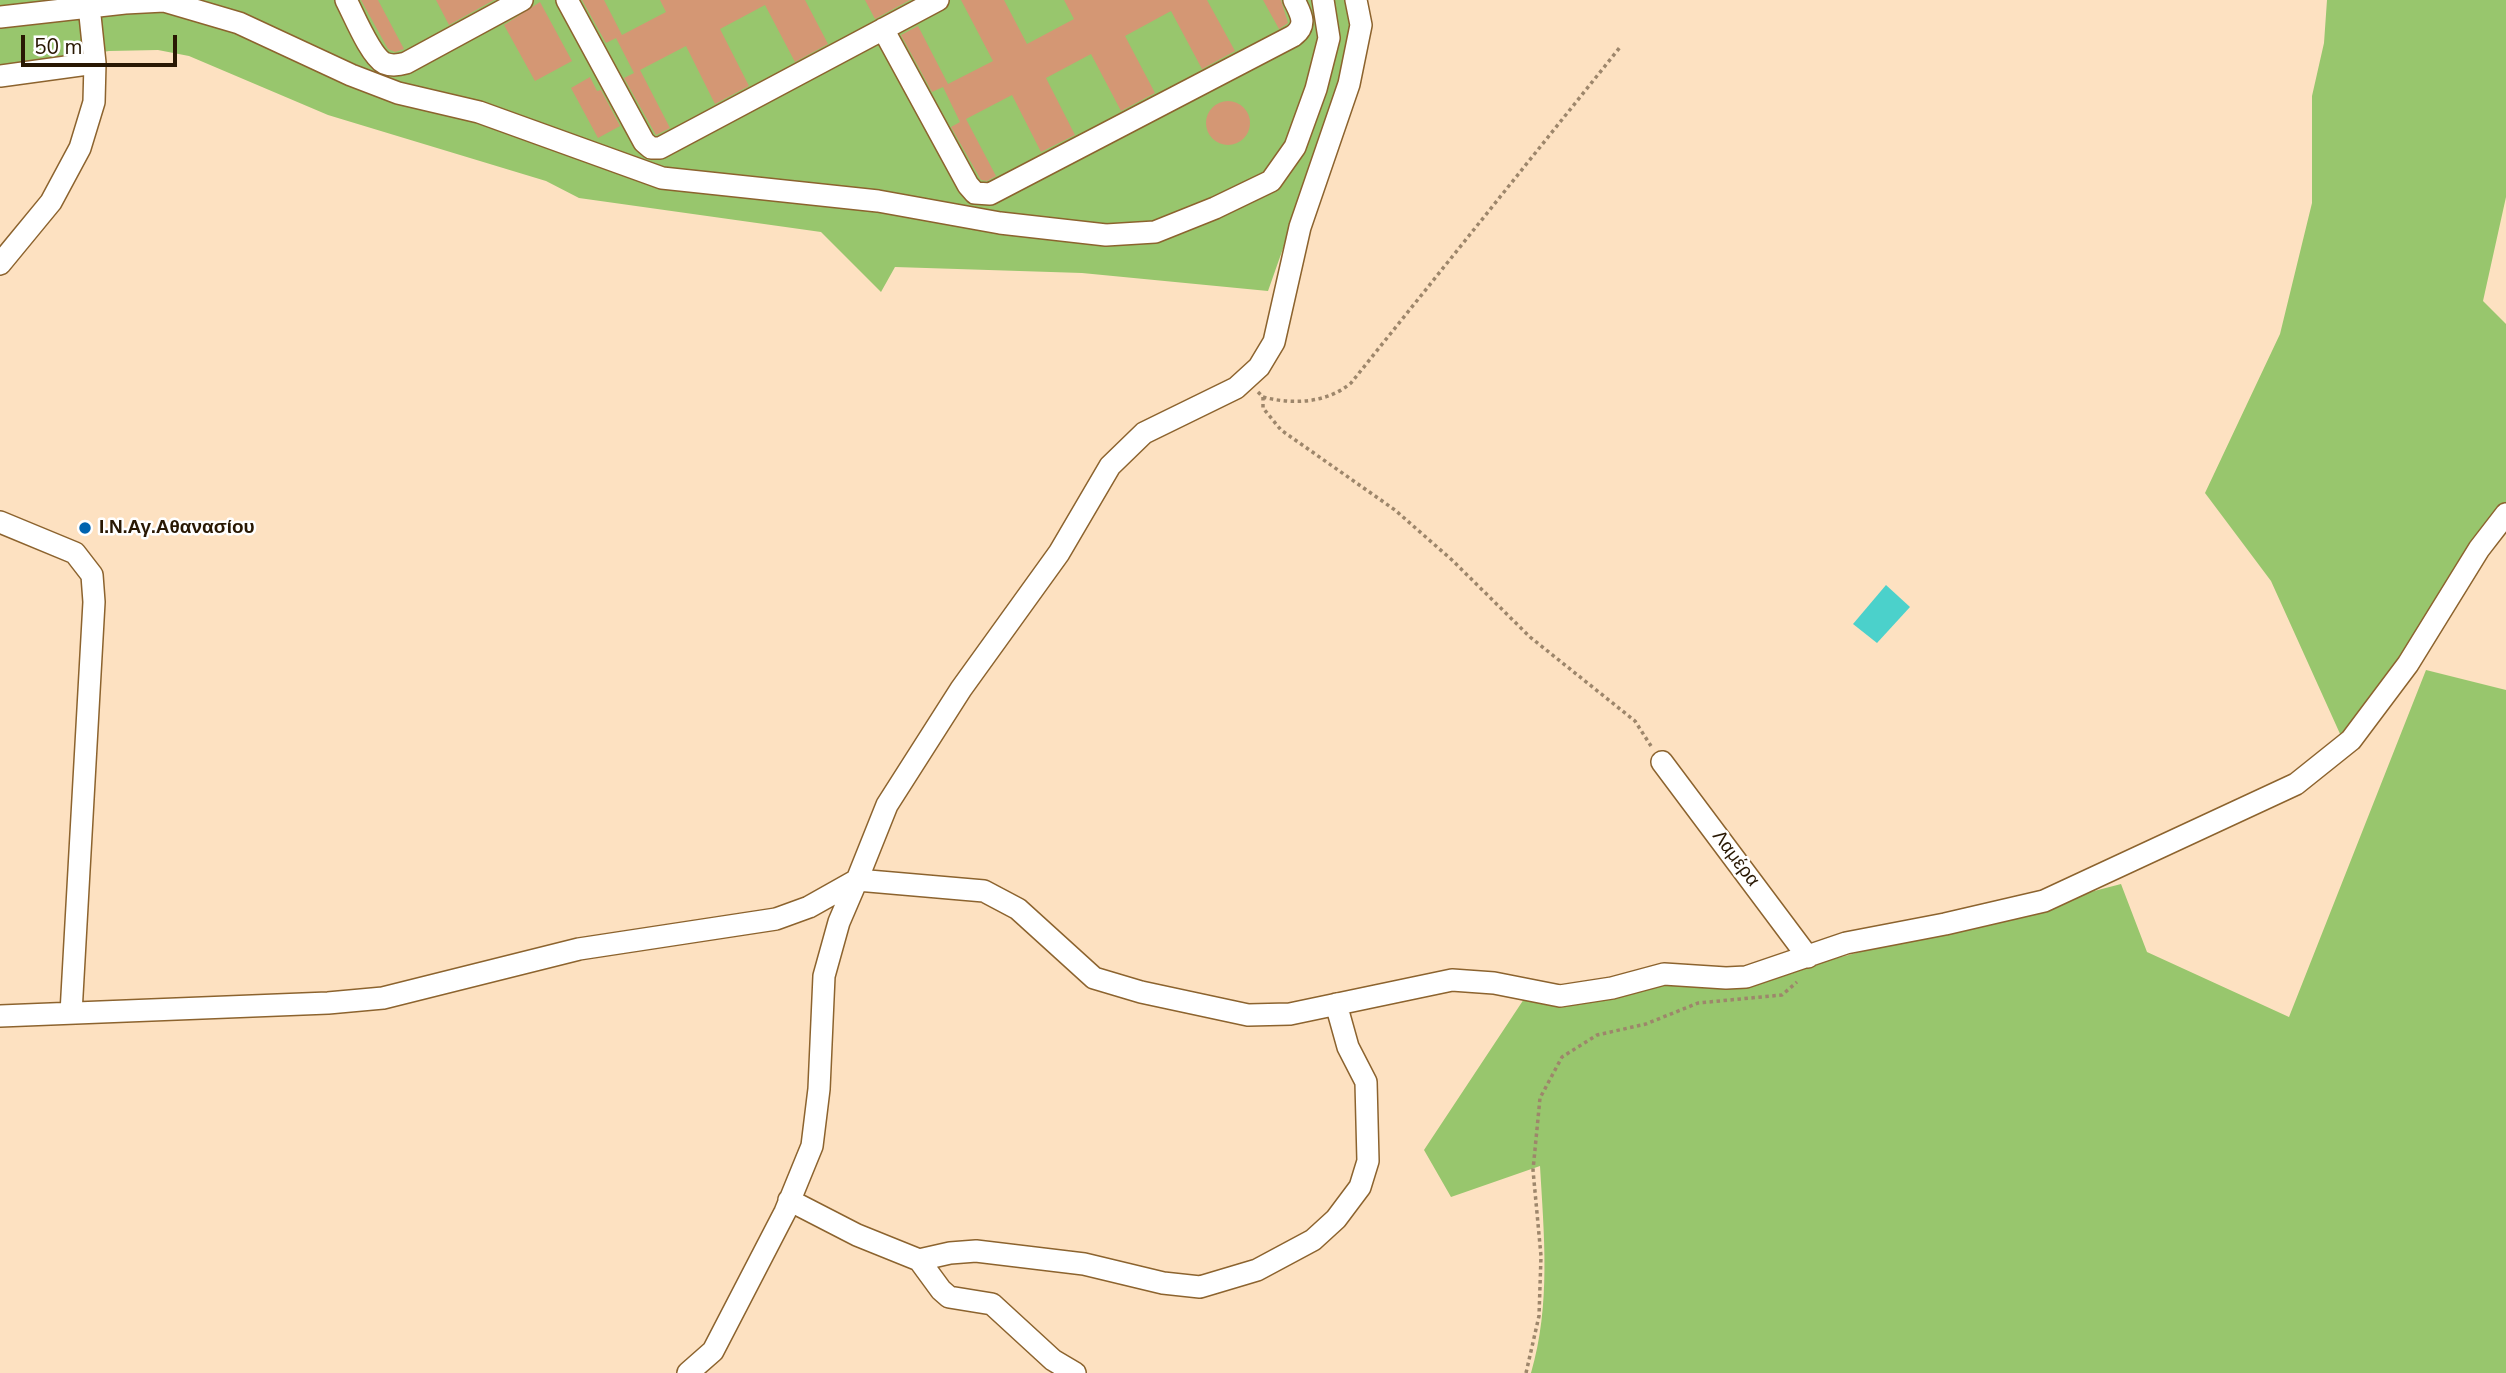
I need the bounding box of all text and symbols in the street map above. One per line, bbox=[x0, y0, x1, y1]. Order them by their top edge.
scale bar bbox=[24, 21, 180, 65]
text: 50 m bbox=[34, 33, 83, 61]
place label: Ι.Ν.Αγ.Αθανασίου bbox=[99, 517, 255, 539]
marker: Ι.Ν.Αγ.Αθανασίου bbox=[77, 520, 93, 536]
street label: Λαμέρα bbox=[1706, 826, 1764, 892]

